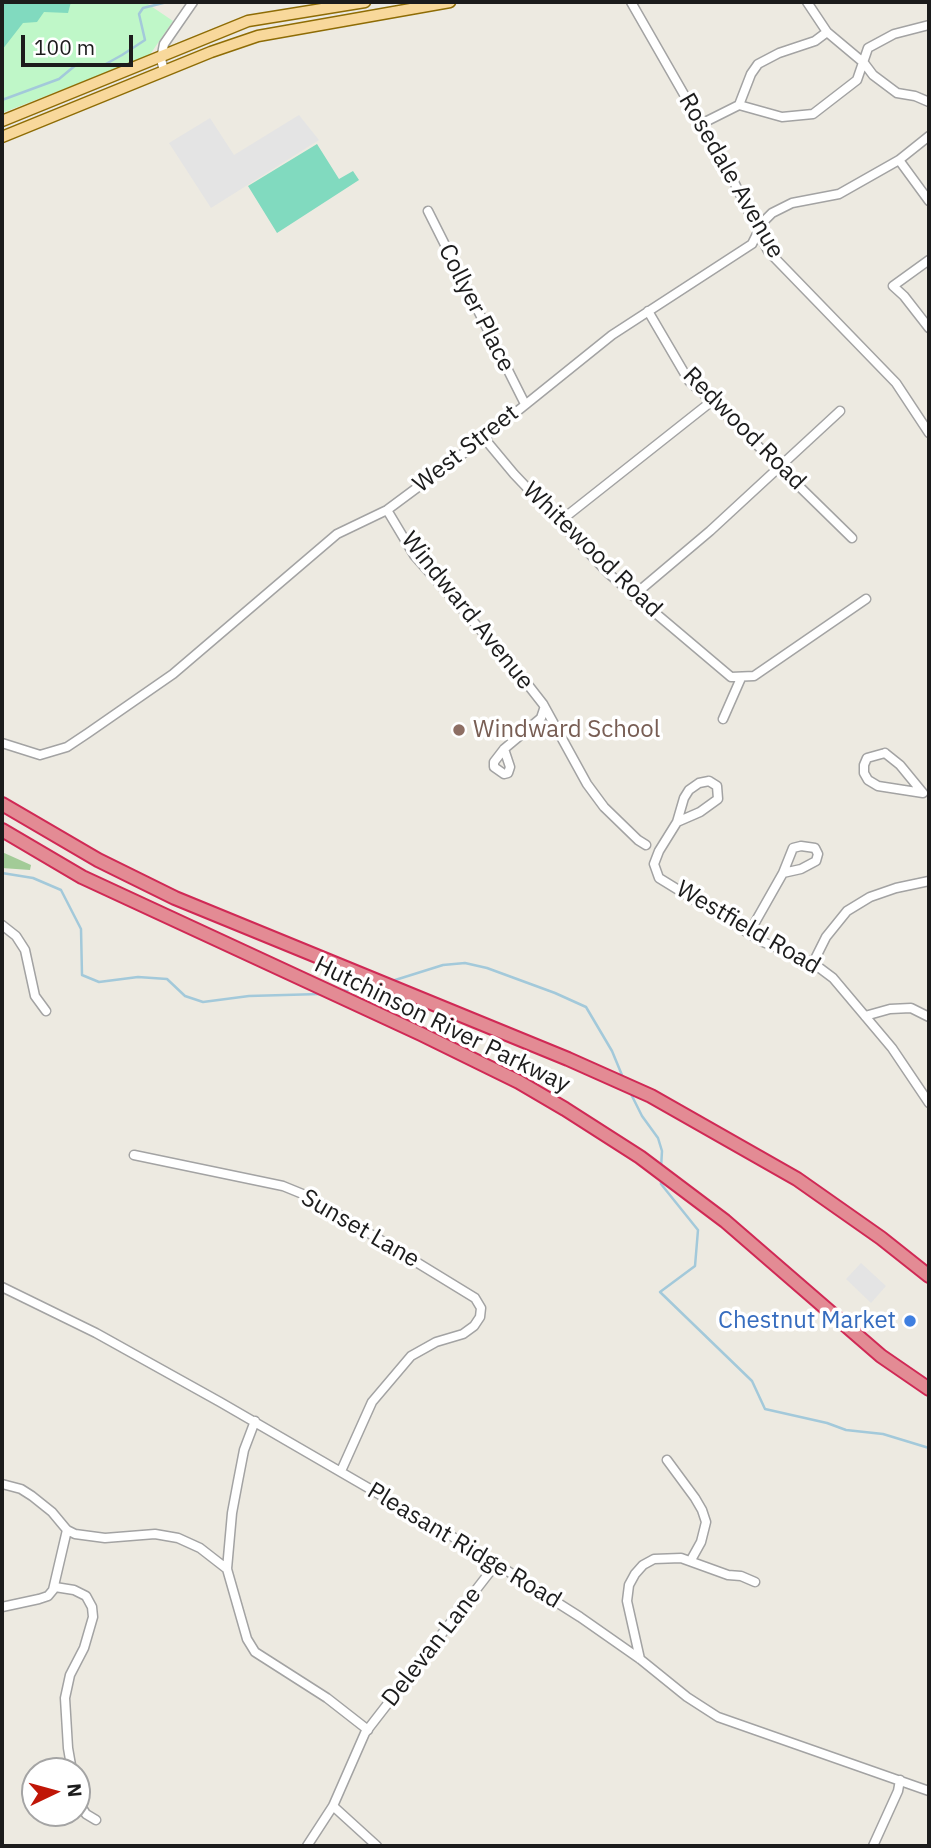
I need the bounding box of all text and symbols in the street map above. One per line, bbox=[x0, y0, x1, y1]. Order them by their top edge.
scale bar bbox=[24, 21, 136, 65]
text: 100 m bbox=[34, 33, 95, 61]
street label: Rosedale Avenue bbox=[672, 88, 790, 264]
street label: Collyer Place bbox=[431, 239, 521, 377]
street label: Redwood Road bbox=[677, 362, 811, 496]
street label: West Street bbox=[408, 399, 524, 499]
street label: Whitewood Road bbox=[516, 476, 668, 624]
street label: Windward Avenue bbox=[395, 526, 539, 696]
place label: Windward School bbox=[473, 716, 660, 744]
marker: Windward School bbox=[451, 722, 467, 738]
street label: Westfield Road bbox=[671, 875, 825, 981]
street label: Hutchinson River Parkway bbox=[310, 951, 574, 1099]
street label: Sunset Lane bbox=[296, 1184, 424, 1274]
place label: Chestnut Market bbox=[718, 1307, 896, 1335]
marker: Chestnut Market bbox=[902, 1313, 918, 1329]
street label: Pleasant Ridge Road bbox=[362, 1477, 566, 1615]
street label: Delevan Lane bbox=[376, 1581, 488, 1713]
north arrow bbox=[21, 1757, 91, 1827]
text: N bbox=[62, 1782, 87, 1798]

